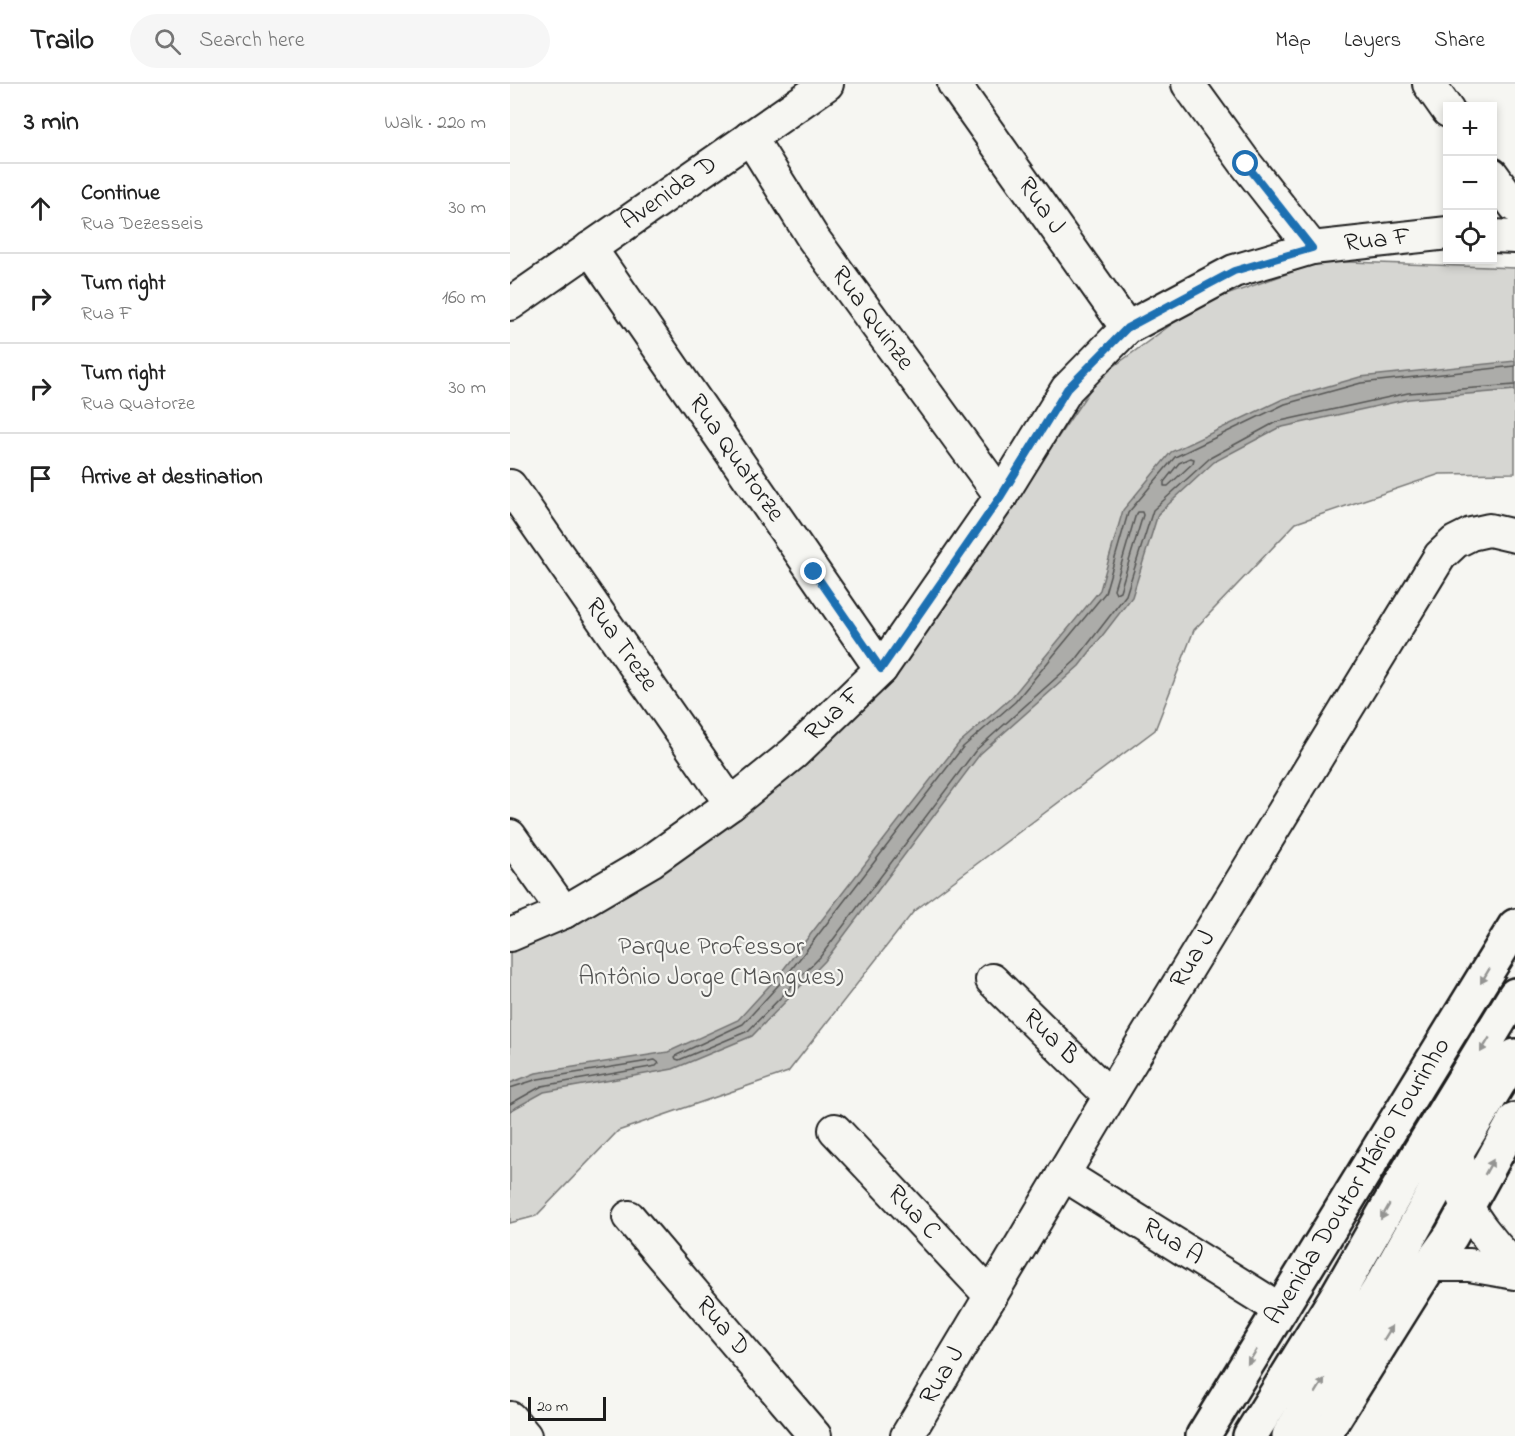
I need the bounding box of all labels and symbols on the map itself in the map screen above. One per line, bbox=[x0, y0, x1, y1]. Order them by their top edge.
street label: Avenida D bbox=[613, 146, 726, 240]
route start bbox=[1232, 150, 1258, 176]
street label: Rua J bbox=[1007, 170, 1074, 243]
street label: Rua F bbox=[1342, 218, 1413, 263]
street label: Rua Quinze bbox=[821, 259, 923, 379]
street label: Rua Quatorze bbox=[678, 387, 794, 531]
route end bbox=[800, 558, 826, 584]
street label: Rua Treze bbox=[575, 591, 667, 700]
street label: Rua F bbox=[797, 678, 871, 751]
street label: Rua J bbox=[1161, 923, 1226, 996]
park label: Parque Professor Antônio Jorge (Mangues) bbox=[578, 929, 844, 997]
one-way arrow bbox=[1479, 968, 1490, 984]
street label: Rua B bbox=[1013, 1000, 1088, 1075]
street label: Avenida Doutor Mário Tourinho bbox=[1256, 1031, 1461, 1333]
one-way arrow bbox=[1479, 1037, 1490, 1053]
one-way arrow bbox=[1484, 1158, 1494, 1175]
street label: Rua C bbox=[877, 1177, 949, 1249]
one-way arrow bbox=[1380, 1204, 1390, 1221]
street label: Rua A bbox=[1134, 1209, 1210, 1276]
street label: Rua D bbox=[685, 1288, 759, 1365]
one-way arrow bbox=[1382, 1325, 1393, 1341]
street label: Rua J bbox=[911, 1339, 975, 1412]
one-way arrow bbox=[1246, 1349, 1257, 1365]
one-way arrow bbox=[1315, 1378, 1326, 1394]
scale bar bbox=[528, 1394, 606, 1422]

